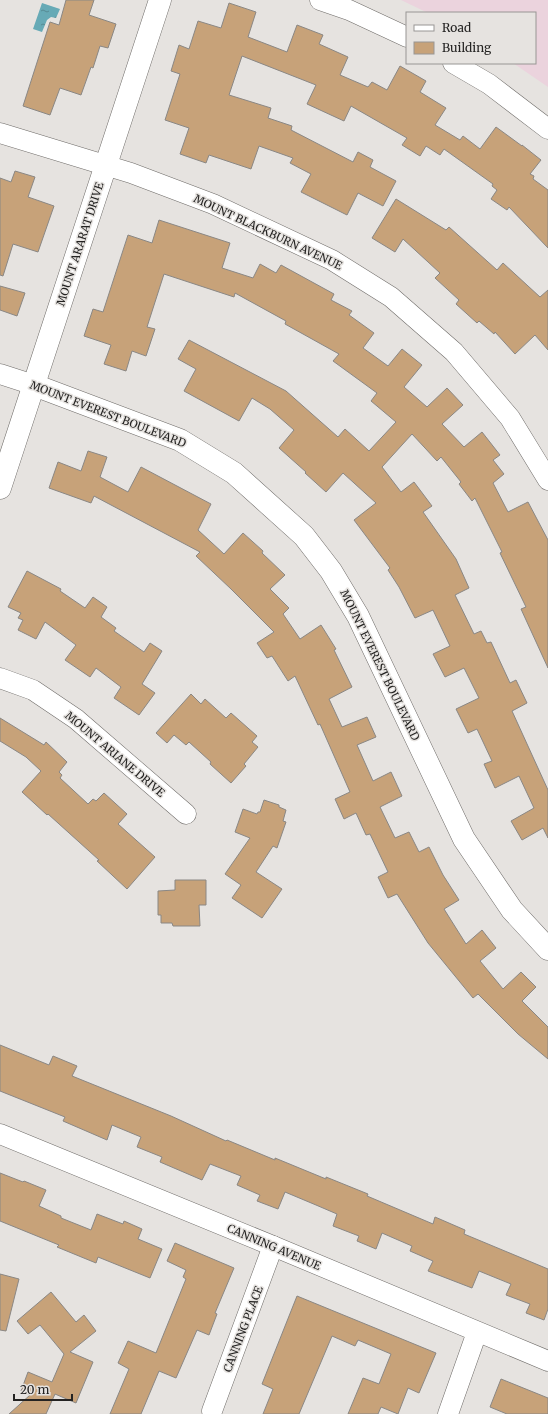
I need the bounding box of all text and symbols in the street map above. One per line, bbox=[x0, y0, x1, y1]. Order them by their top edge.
legend bbox=[406, 12, 536, 64]
text: Road bbox=[442, 20, 471, 35]
text: Building bbox=[442, 40, 492, 55]
street label: MOUNT ARARAT DRIVE bbox=[53, 180, 107, 308]
street label: MOUNT BLACKBURN AVENUE bbox=[191, 191, 345, 273]
street label: MOUNT EVEREST BOULEVARD bbox=[28, 378, 188, 450]
street label: MOUNT EVEREST BOULEVARD bbox=[337, 587, 423, 743]
street label: MOUNT ARIANE DRIVE bbox=[62, 708, 168, 800]
street label: CANNING AVENUE bbox=[225, 1221, 323, 1273]
street label: CANNING PLACE bbox=[220, 1284, 266, 1374]
scale bar bbox=[14, 1376, 72, 1402]
text: 20 m bbox=[20, 1382, 49, 1397]

